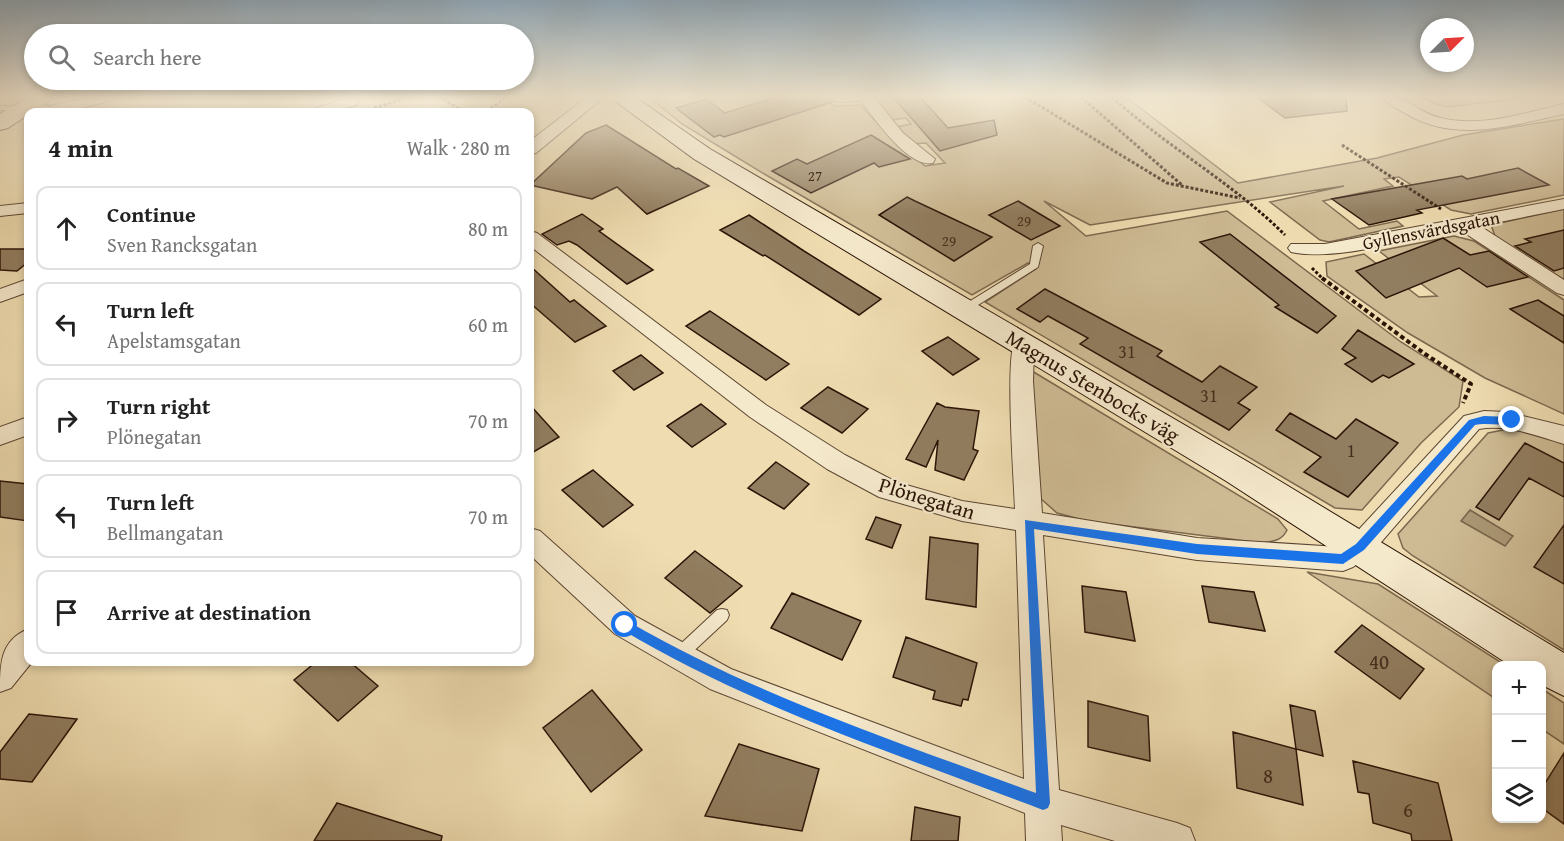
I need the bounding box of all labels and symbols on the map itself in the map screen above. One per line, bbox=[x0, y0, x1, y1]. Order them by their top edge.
north arrow bbox=[1420, 18, 1474, 72]
house number: 27 bbox=[808, 165, 822, 186]
street label: Gyllensvärdsgatan bbox=[1360, 203, 1502, 257]
house number: 29 bbox=[1017, 210, 1031, 231]
house number: 29 bbox=[942, 230, 956, 251]
street label: Magnus Stenbocks väg bbox=[1000, 322, 1186, 451]
house number: 31 bbox=[1118, 338, 1136, 365]
house number: 31 bbox=[1200, 382, 1218, 409]
route end bbox=[1498, 406, 1524, 432]
house number: 1 bbox=[1347, 437, 1355, 464]
street label: Plönegatan bbox=[875, 469, 979, 527]
route start bbox=[611, 611, 637, 637]
house number: 40 bbox=[1369, 646, 1389, 677]
house number: 8 bbox=[1263, 760, 1273, 791]
house number: 6 bbox=[1403, 794, 1413, 825]

